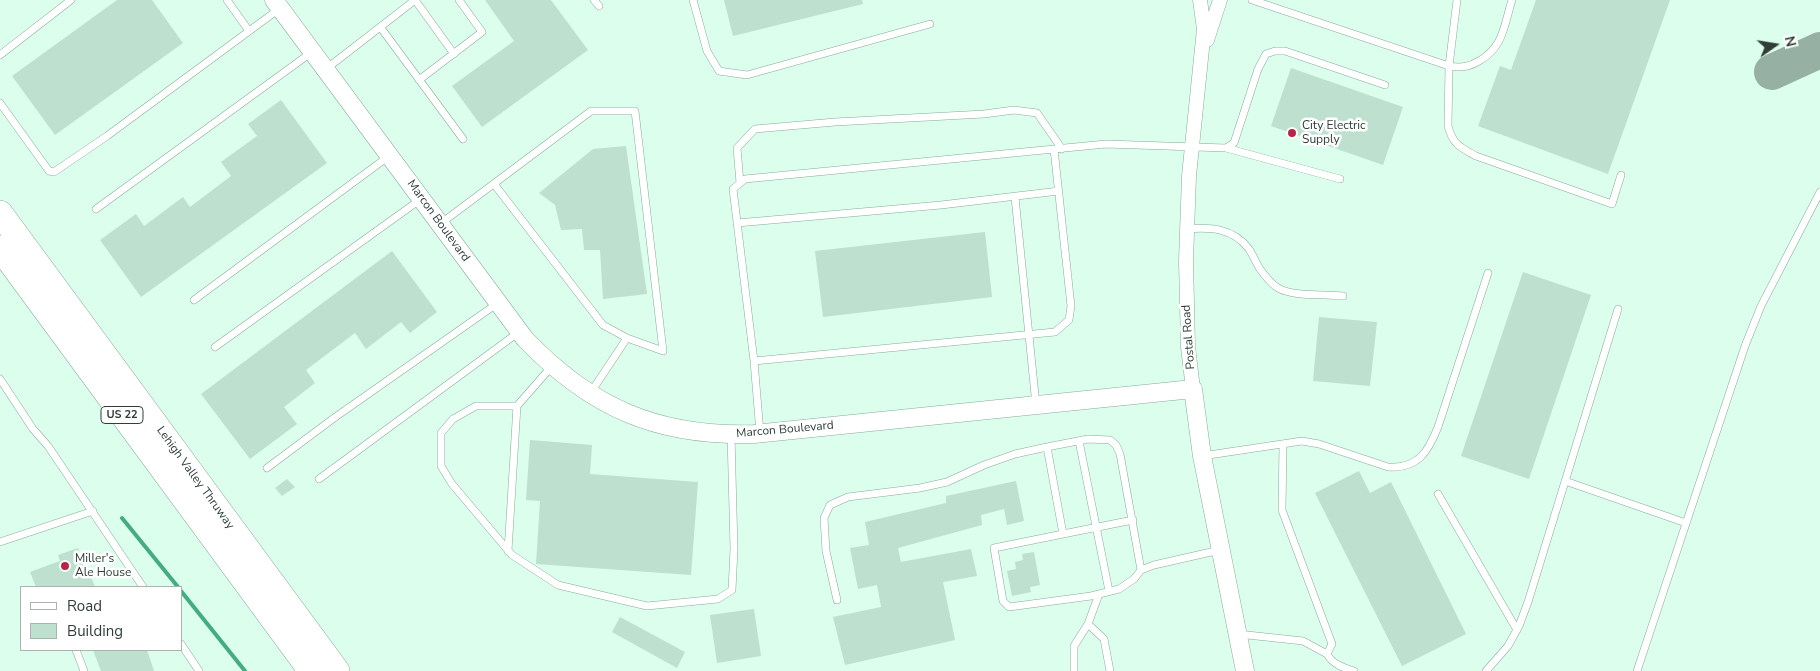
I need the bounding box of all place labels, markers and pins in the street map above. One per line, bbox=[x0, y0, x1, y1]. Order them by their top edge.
place label: City Electric Supply bbox=[1302, 119, 1366, 147]
marker: City Electric Supply bbox=[1286, 127, 1298, 139]
place label: Miller's Ale House bbox=[75, 552, 131, 580]
marker: Miller's Ale House bbox=[59, 560, 71, 572]

